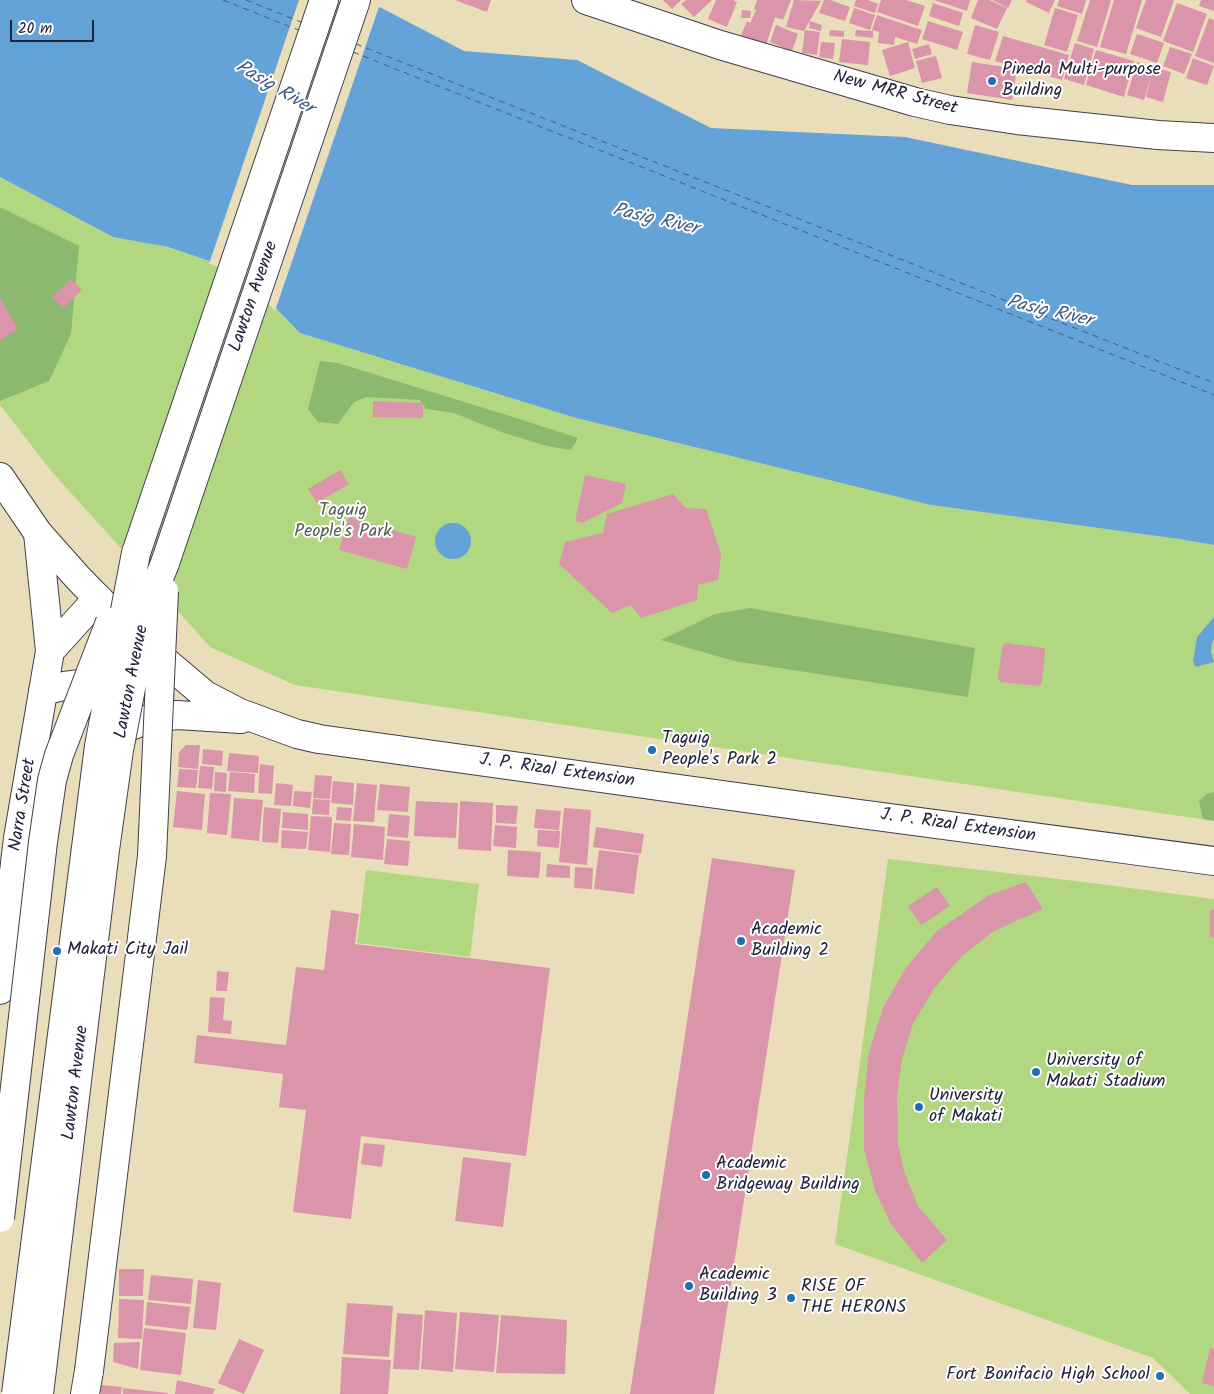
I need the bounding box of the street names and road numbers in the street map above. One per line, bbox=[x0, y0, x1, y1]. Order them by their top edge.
street label: New MRR Street bbox=[831, 67, 959, 121]
street label: Lawton Avenue bbox=[226, 239, 284, 355]
street label: Lawton Avenue bbox=[111, 623, 155, 741]
street label: J. P. Rizal Extension bbox=[478, 750, 636, 794]
street label: Narra Street bbox=[6, 757, 42, 853]
street label: J. P. Rizal Extension bbox=[879, 805, 1037, 849]
street label: Lawton Avenue bbox=[59, 1024, 95, 1142]

